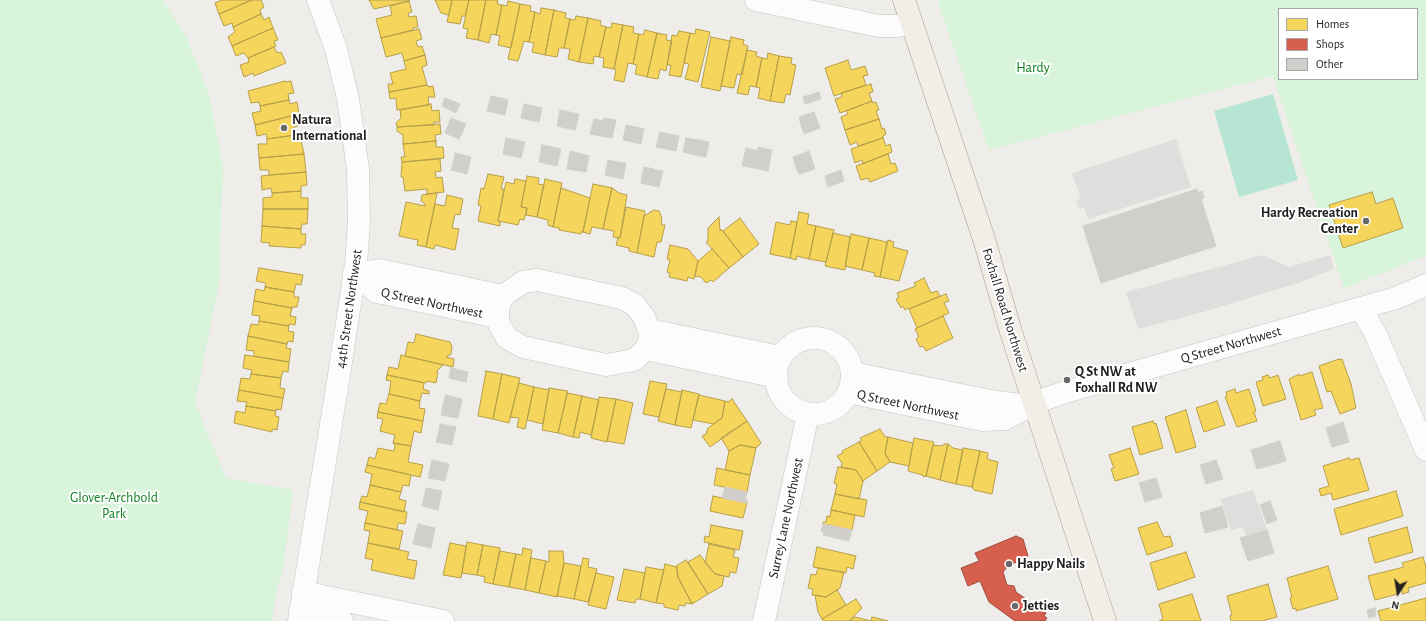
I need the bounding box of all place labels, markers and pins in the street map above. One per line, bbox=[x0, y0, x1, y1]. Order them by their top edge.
place label: Natura International bbox=[292, 112, 367, 144]
marker: Natura International bbox=[279, 123, 289, 133]
place label: Hardy Recreation Center bbox=[1261, 205, 1358, 238]
marker: Hardy Recreation Center bbox=[1361, 216, 1371, 226]
place label: Q St NW at Foxhall Rd NW bbox=[1075, 364, 1157, 396]
marker: Q St NW at Foxhall Rd NW bbox=[1062, 375, 1072, 385]
place label: Happy Nails bbox=[1017, 556, 1085, 572]
marker: Happy Nails bbox=[1004, 559, 1014, 569]
place label: Jetties bbox=[1023, 598, 1059, 614]
marker: Jetties bbox=[1010, 601, 1020, 611]

